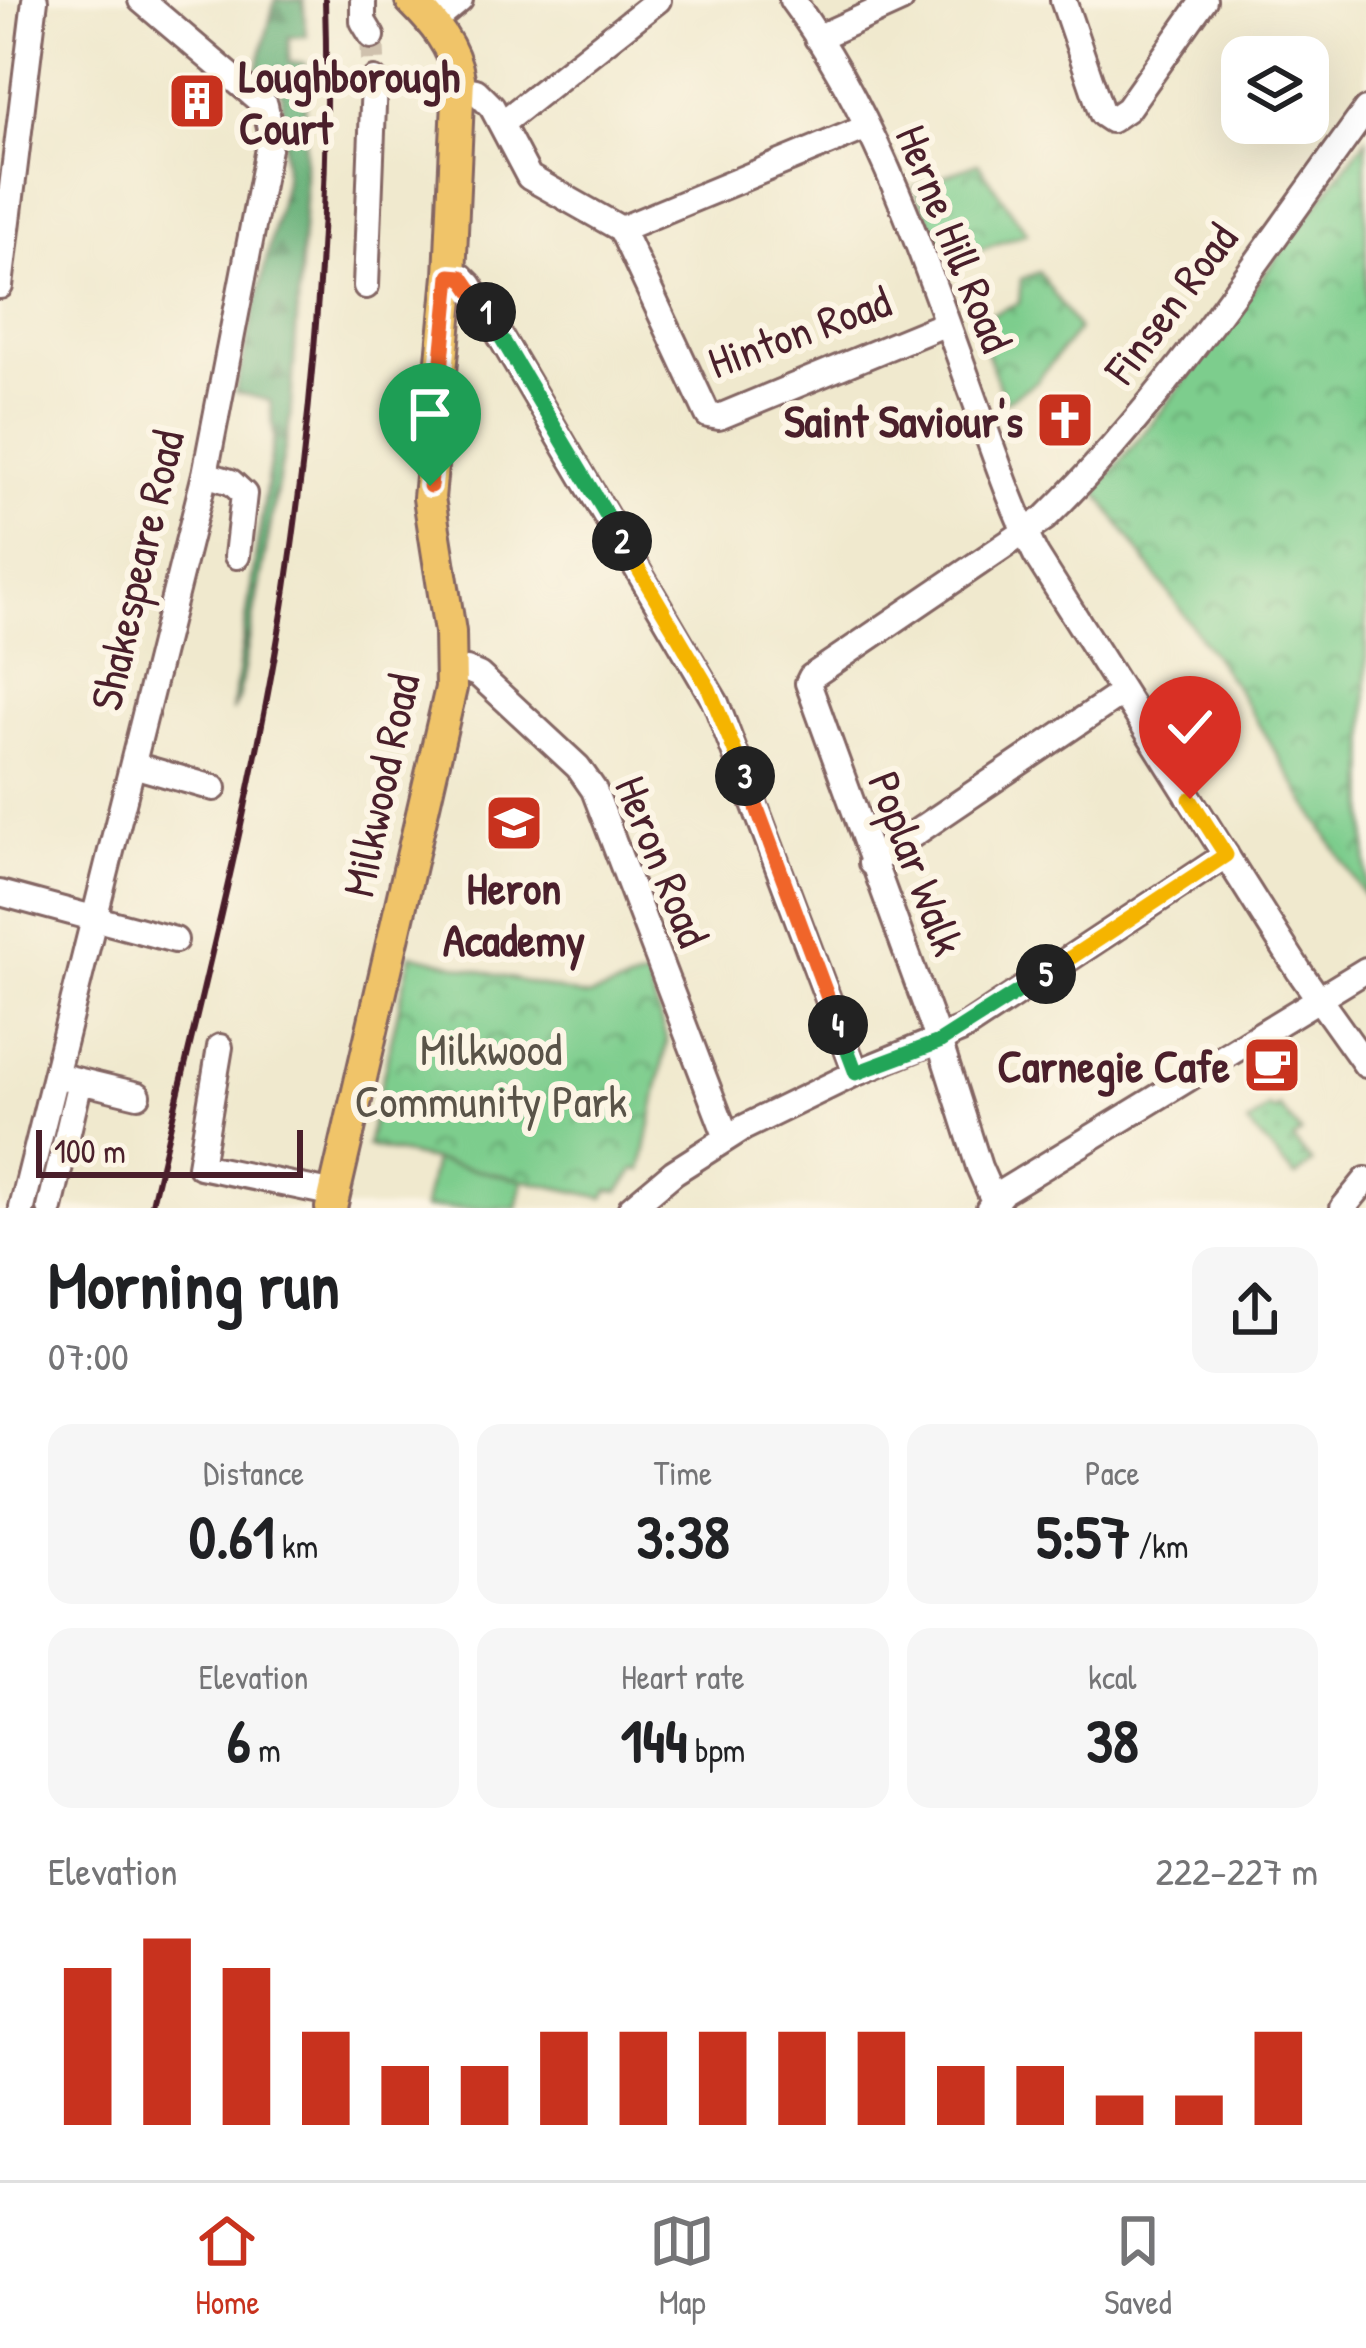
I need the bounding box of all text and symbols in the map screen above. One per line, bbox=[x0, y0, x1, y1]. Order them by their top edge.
map controls bbox=[1221, 36, 1329, 144]
button: layers bbox=[1221, 36, 1329, 144]
place label: Loughborough Court bbox=[239, 45, 460, 158]
building icon: Loughborough Court bbox=[166, 70, 228, 132]
street label: Herne Hill Road bbox=[882, 116, 1028, 360]
street label: Finsen Road bbox=[1089, 210, 1251, 397]
street label: Hinton Road bbox=[700, 270, 898, 392]
pin: 1 bbox=[456, 282, 516, 342]
text: 1 bbox=[480, 290, 492, 334]
pin bbox=[379, 363, 481, 486]
icon: arrive bbox=[397, 381, 463, 447]
church icon: Saint Saviour's bbox=[1034, 389, 1096, 451]
place label: Saint Saviour's bbox=[784, 390, 1023, 451]
street label: Shakespeare Road bbox=[74, 424, 198, 716]
pin: 2 bbox=[592, 511, 652, 571]
text: 2 bbox=[614, 519, 630, 563]
street label: Milkwood Road bbox=[327, 668, 433, 902]
pin bbox=[1139, 676, 1241, 799]
icon: check bbox=[1157, 694, 1223, 760]
pin: 3 bbox=[715, 746, 775, 806]
text: 3 bbox=[738, 754, 752, 798]
street label: Poplar Walk bbox=[854, 762, 980, 964]
street label: Heron Road bbox=[601, 767, 725, 955]
school or university icon: Heron Academy bbox=[483, 792, 545, 854]
place label: Heron Academy bbox=[443, 857, 585, 971]
pin: 5 bbox=[1016, 944, 1076, 1004]
text: 5 bbox=[1039, 952, 1053, 996]
pin: 4 bbox=[808, 995, 868, 1055]
text: 4 bbox=[832, 1003, 844, 1047]
park label: Milkwood Community Park bbox=[355, 1018, 627, 1131]
cafe icon: Carnegie Cafe bbox=[1241, 1034, 1303, 1096]
place label: Carnegie Cafe bbox=[997, 1035, 1230, 1097]
scale bar bbox=[36, 1124, 303, 1177]
text: 100 m bbox=[54, 1129, 126, 1173]
text: Morning run bbox=[48, 1239, 340, 1329]
button: share bbox=[1192, 1247, 1318, 1373]
text: 07:00 bbox=[48, 1329, 129, 1382]
text: Distance bbox=[203, 1451, 304, 1495]
text: Time bbox=[654, 1451, 712, 1495]
text: Pace bbox=[1085, 1451, 1140, 1495]
text: 0.61 bbox=[189, 1495, 275, 1577]
text: 3:38 bbox=[636, 1495, 730, 1577]
text: 5:57 bbox=[1036, 1495, 1131, 1577]
text: km bbox=[275, 1524, 318, 1568]
text: /km bbox=[1131, 1524, 1188, 1568]
text: Elevation bbox=[199, 1655, 308, 1699]
text: Heart rate bbox=[621, 1655, 745, 1699]
text: kcal bbox=[1088, 1655, 1136, 1699]
text: 6 bbox=[227, 1699, 251, 1781]
text: 144 bbox=[621, 1699, 688, 1781]
text: 38 bbox=[1086, 1699, 1139, 1781]
text: m bbox=[251, 1728, 281, 1772]
text: bpm bbox=[688, 1728, 745, 1772]
text: Elevation bbox=[48, 1844, 178, 1897]
text: 222–227 m bbox=[1156, 1844, 1318, 1897]
tab: Home bbox=[194, 2208, 260, 2324]
tab: Map bbox=[649, 2208, 715, 2324]
tab: Saved bbox=[1104, 2208, 1172, 2324]

